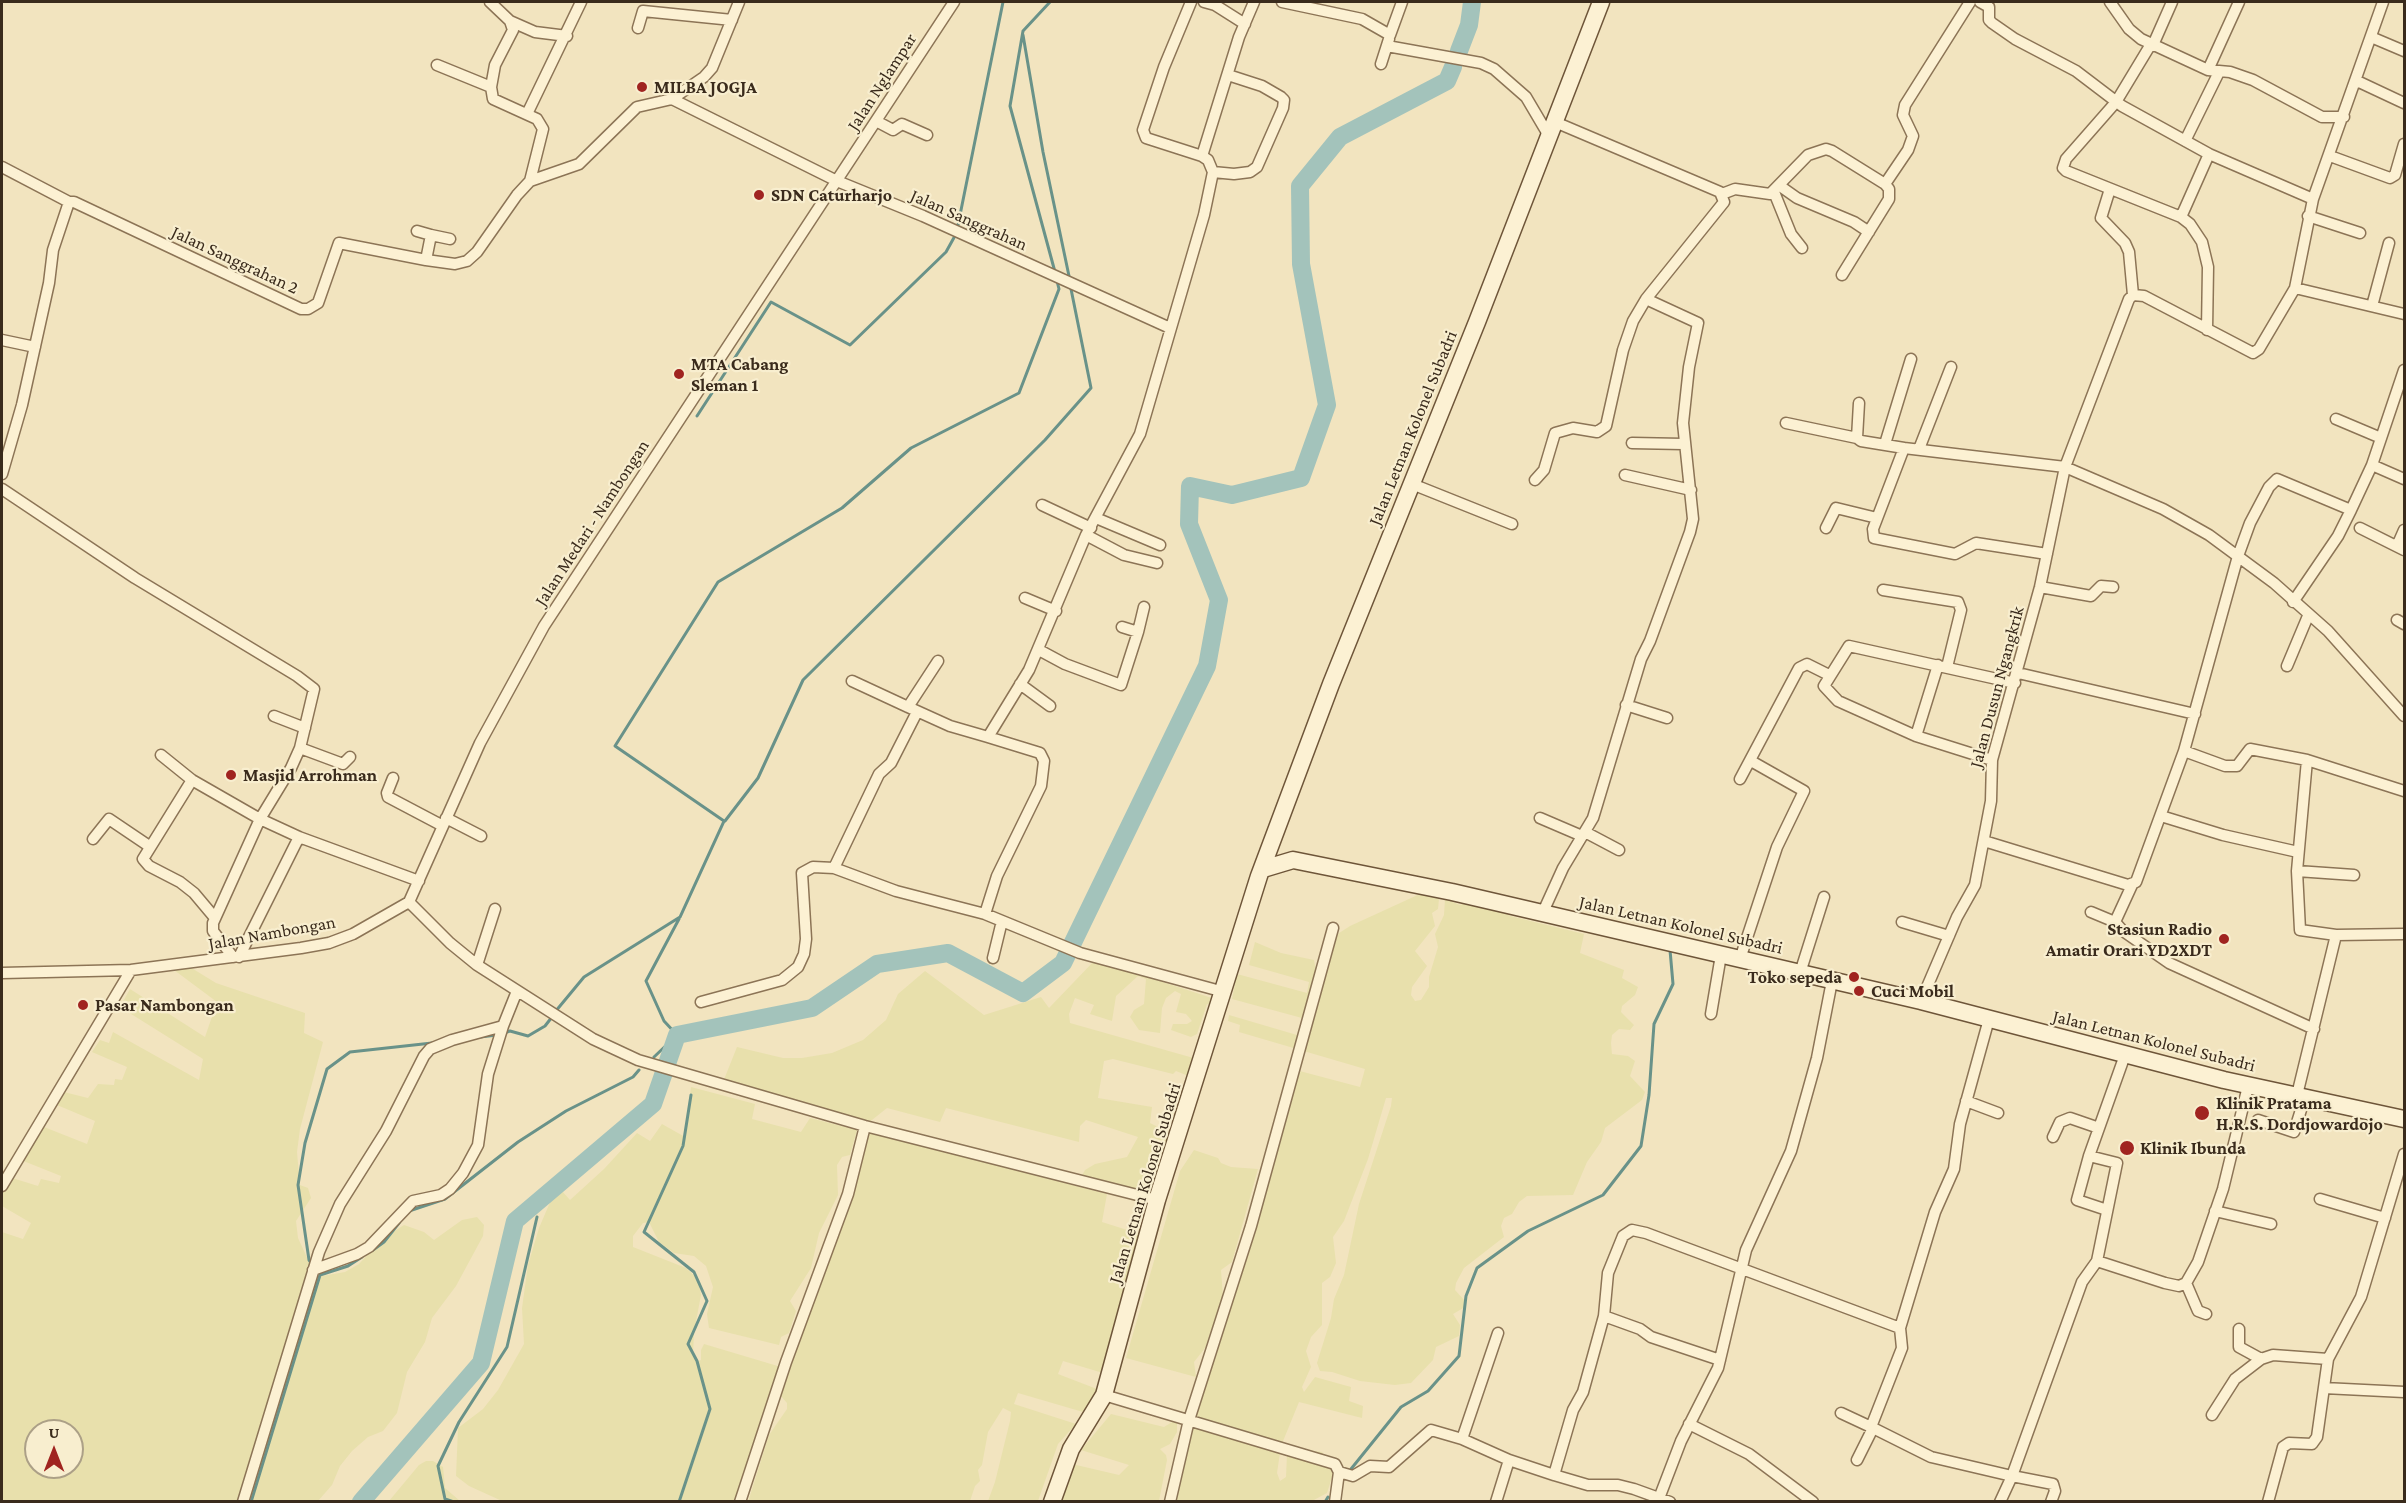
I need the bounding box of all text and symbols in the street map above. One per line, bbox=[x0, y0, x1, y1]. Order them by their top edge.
street label: Jalan Nglampar bbox=[842, 29, 922, 135]
place label: MILBA JOGJA bbox=[654, 76, 757, 98]
marker: MILBA JOGJA bbox=[635, 80, 649, 94]
place label: SDN Caturharjo bbox=[771, 184, 892, 206]
street label: Jalan Sanggrahan bbox=[907, 185, 1031, 255]
marker: SDN Caturharjo bbox=[752, 188, 766, 202]
street label: Jalan Sanggrahan 2 bbox=[168, 221, 302, 299]
street label: Jalan Letnan Kolonel Subadri bbox=[1364, 327, 1462, 529]
place label: MTA Cabang Sleman 1 bbox=[691, 353, 788, 395]
marker: MTA Cabang Sleman 1 bbox=[672, 367, 686, 381]
street label: Jalan Medari - Nambongan bbox=[530, 436, 654, 610]
street label: Jalan Dusun Ngangkrik bbox=[1965, 604, 2029, 770]
place label: Masjid Arrohman bbox=[243, 764, 377, 786]
marker: Masjid Arrohman bbox=[224, 768, 238, 782]
street label: Jalan Letnan Kolonel Subadri bbox=[1577, 891, 1785, 959]
street label: Jalan Nambongan bbox=[207, 911, 337, 955]
place label: Stasiun Radio Amatir Orari YD2XDT bbox=[2046, 918, 2212, 960]
marker: Stasiun Radio Amatir Orari YD2XDT bbox=[2217, 932, 2231, 946]
place label: Toko sepeda bbox=[1748, 966, 1842, 988]
marker: Toko sepeda bbox=[1847, 970, 1861, 984]
place label: Cuci Mobil bbox=[1871, 980, 1954, 1002]
marker: Cuci Mobil bbox=[1852, 984, 1866, 998]
place label: Pasar Nambongan bbox=[95, 994, 234, 1016]
marker: Pasar Nambongan bbox=[76, 998, 90, 1012]
street label: Jalan Letnan Kolonel Subadri bbox=[2050, 1005, 2258, 1077]
street label: Jalan Letnan Kolonel Subadri bbox=[1104, 1080, 1186, 1286]
place label: Klinik Pratama H.R.S. Dordjowardojo bbox=[2216, 1092, 2383, 1134]
marker: Klinik Pratama H.R.S. Dordjowardojo bbox=[2193, 1104, 2211, 1122]
place label: Klinik Ibunda bbox=[2140, 1137, 2246, 1159]
marker: Klinik Ibunda bbox=[2118, 1139, 2136, 1157]
north arrow bbox=[24, 1419, 84, 1479]
text: U bbox=[49, 1424, 59, 1441]

